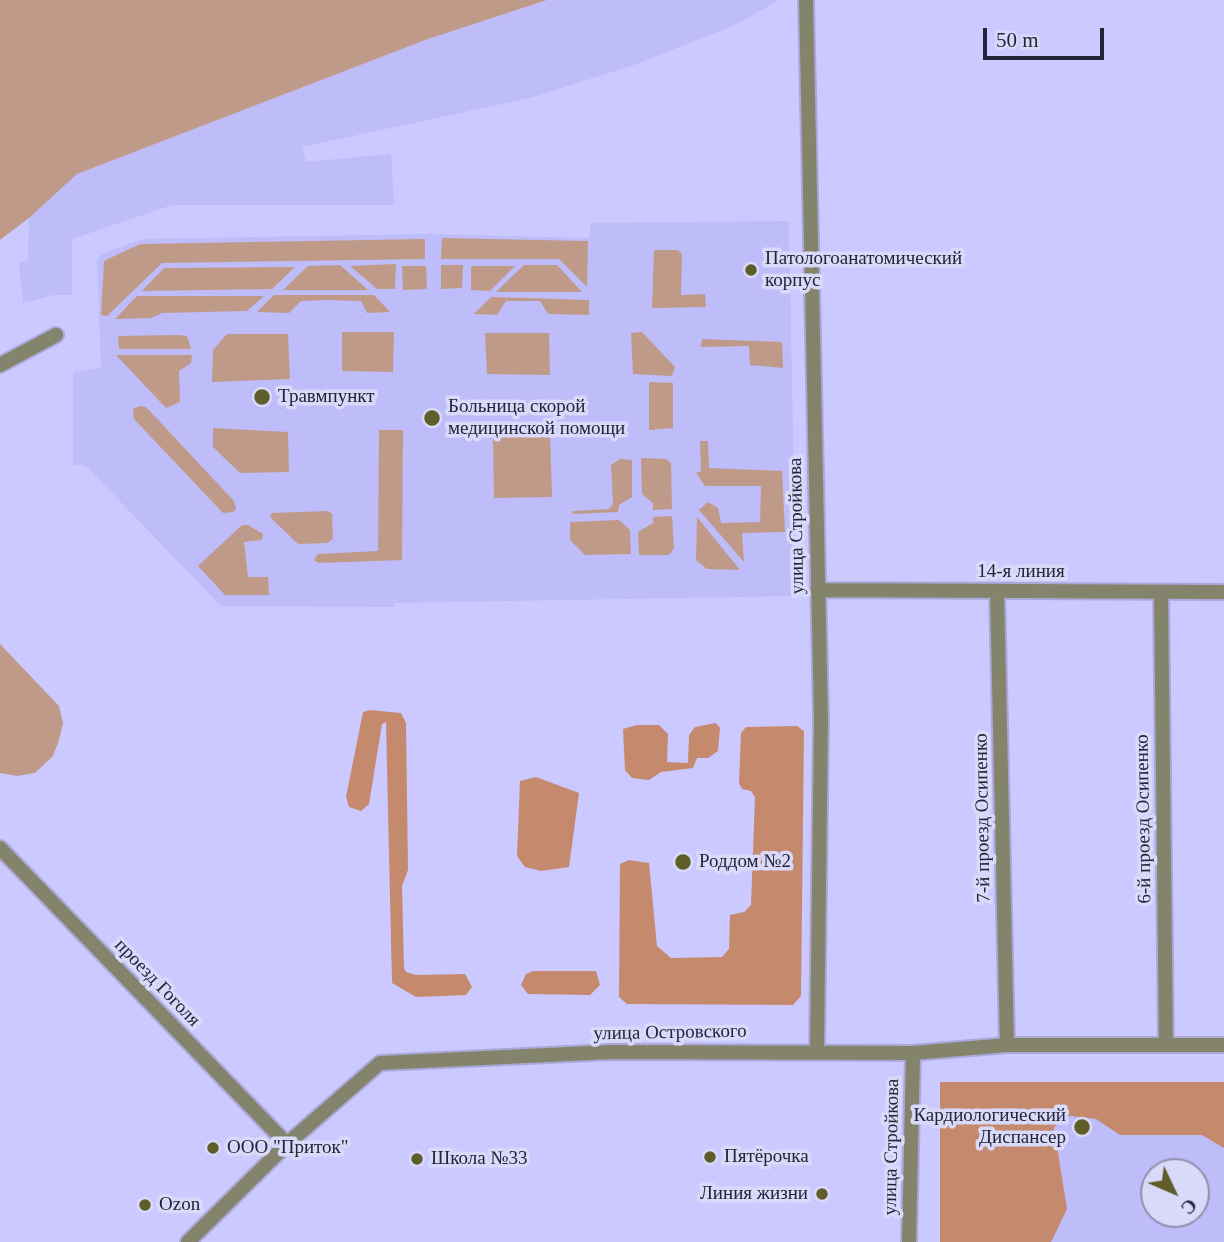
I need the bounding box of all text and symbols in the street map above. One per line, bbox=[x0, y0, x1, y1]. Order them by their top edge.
scale bar bbox=[986, 14, 1107, 58]
text: 50 m bbox=[996, 28, 1039, 52]
place label: Патологоанатомический корпус bbox=[765, 248, 962, 292]
marker: Патологоанатомический корпус bbox=[743, 262, 759, 278]
place label: Травмпункт bbox=[278, 386, 375, 408]
marker: Травмпункт bbox=[252, 387, 272, 407]
place label: Больница скорой медицинской помощи bbox=[448, 396, 625, 440]
marker: Больница скорой медицинской помощи bbox=[422, 408, 442, 428]
street label: улица Стройкова bbox=[784, 457, 810, 595]
street label: 14-я линия bbox=[977, 561, 1065, 583]
street label: 7-й проезд Осипенко bbox=[970, 733, 996, 903]
street label: 6-й проезд Осипенко bbox=[1131, 734, 1157, 904]
place label: Роддом №2 bbox=[699, 851, 791, 873]
marker: Роддом №2 bbox=[673, 852, 693, 872]
street label: проезд Гоголя bbox=[109, 934, 205, 1032]
street label: улица Островского bbox=[593, 1020, 747, 1046]
street label: улица Стройкова bbox=[879, 1078, 905, 1216]
place label: Кардиологический Диспансер bbox=[913, 1105, 1066, 1149]
marker: Кардиологический Диспансер bbox=[1072, 1117, 1092, 1137]
place label: ООО "Приток" bbox=[227, 1137, 349, 1159]
marker: ООО "Приток" bbox=[205, 1140, 221, 1156]
place label: Пятёрочка bbox=[724, 1146, 809, 1168]
place label: Школа №33 bbox=[431, 1148, 527, 1170]
marker: Пятёрочка bbox=[702, 1149, 718, 1165]
marker: Школа №33 bbox=[409, 1151, 425, 1167]
north arrow bbox=[1140, 1158, 1210, 1228]
place label: Линия жизни bbox=[700, 1183, 808, 1205]
marker: Линия жизни bbox=[814, 1186, 830, 1202]
place label: Ozon bbox=[159, 1194, 200, 1216]
text: С bbox=[1177, 1194, 1201, 1219]
marker: Ozon bbox=[137, 1197, 153, 1213]

